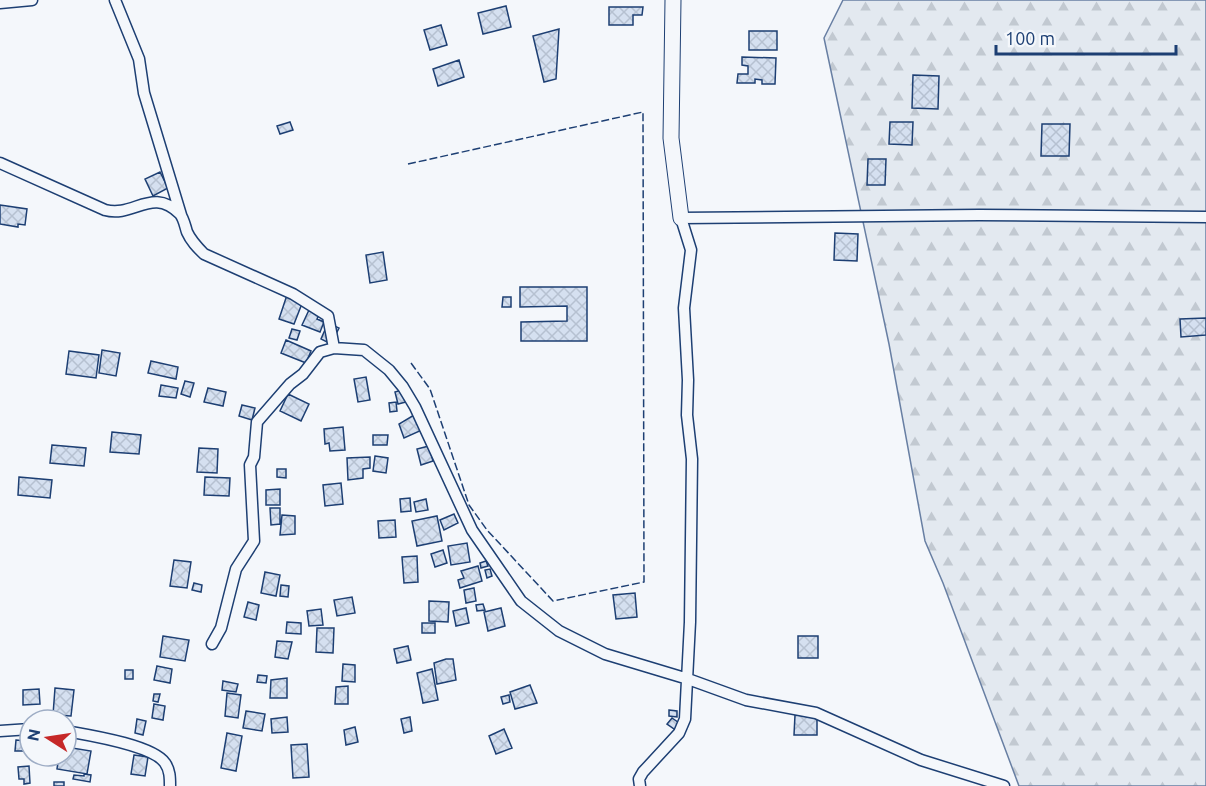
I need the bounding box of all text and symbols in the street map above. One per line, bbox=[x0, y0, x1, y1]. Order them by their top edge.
scale bar bbox=[996, 18, 1176, 56]
text: 100 m bbox=[1005, 28, 1055, 48]
north arrow bbox=[18, 708, 78, 768]
text: N bbox=[23, 727, 43, 743]

